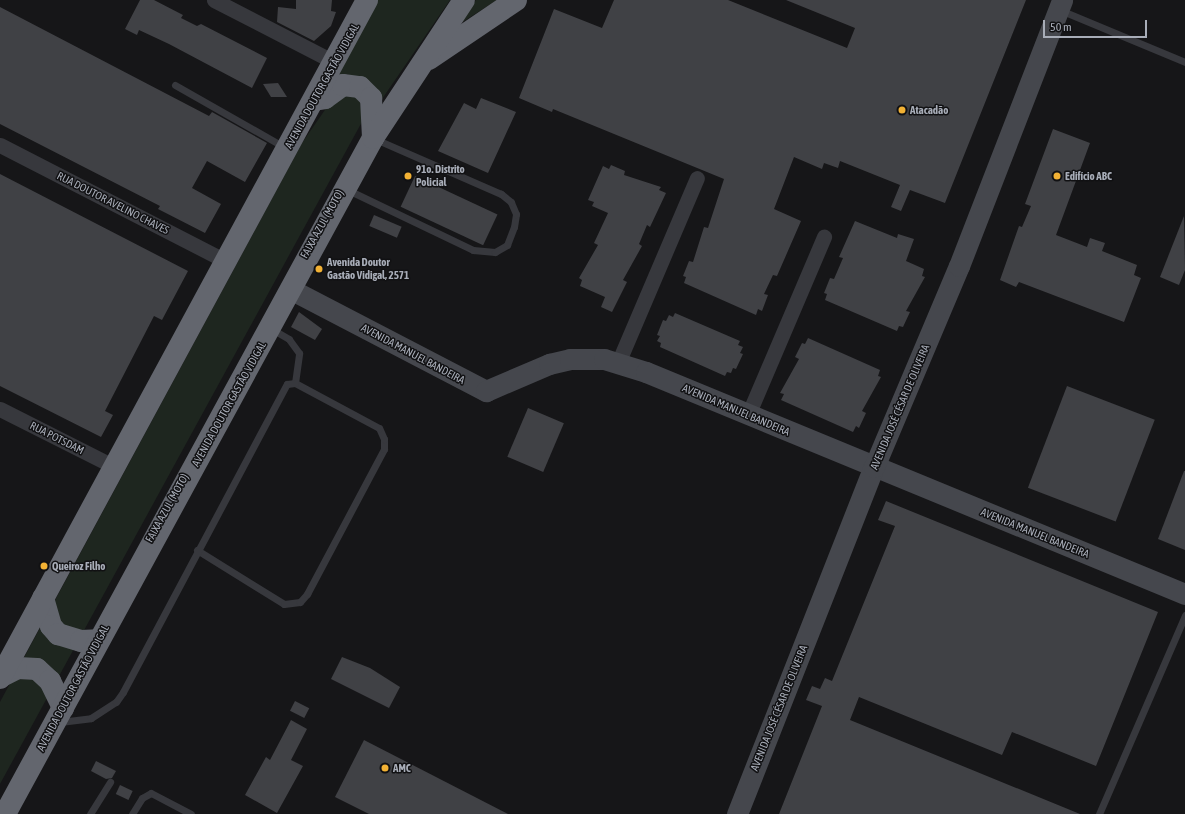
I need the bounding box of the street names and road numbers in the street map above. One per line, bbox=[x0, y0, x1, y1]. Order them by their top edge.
street label: AVENIDA DOUTOR GASTÃO VIDIGAL bbox=[282, 21, 362, 151]
street label: RUA DOUTOR AVELINO CHAVES bbox=[55, 169, 171, 237]
street label: FAIXA AZUL (MOTO) bbox=[298, 187, 346, 261]
street label: AVENIDA MANUEL BANDEIRA bbox=[359, 321, 467, 387]
street label: AVENIDA DOUTOR GASTÃO VIDIGAL bbox=[189, 339, 269, 469]
street label: AVENIDA JOSÉ CÉSAR DE OLIVEIRA bbox=[868, 342, 932, 472]
street label: AVENIDA MANUEL BANDEIRA bbox=[680, 381, 792, 439]
street label: RUA POTSDAM bbox=[28, 419, 86, 457]
street label: FAIXA AZUL (MOTO) bbox=[143, 471, 191, 545]
street label: AVENIDA MANUEL BANDEIRA bbox=[979, 505, 1091, 561]
street label: AVENIDA DOUTOR GASTÃO VIDIGAL bbox=[34, 623, 112, 753]
street label: AVENIDA JOSÉ CÉSAR DE OLIVEIRA bbox=[748, 643, 810, 773]

